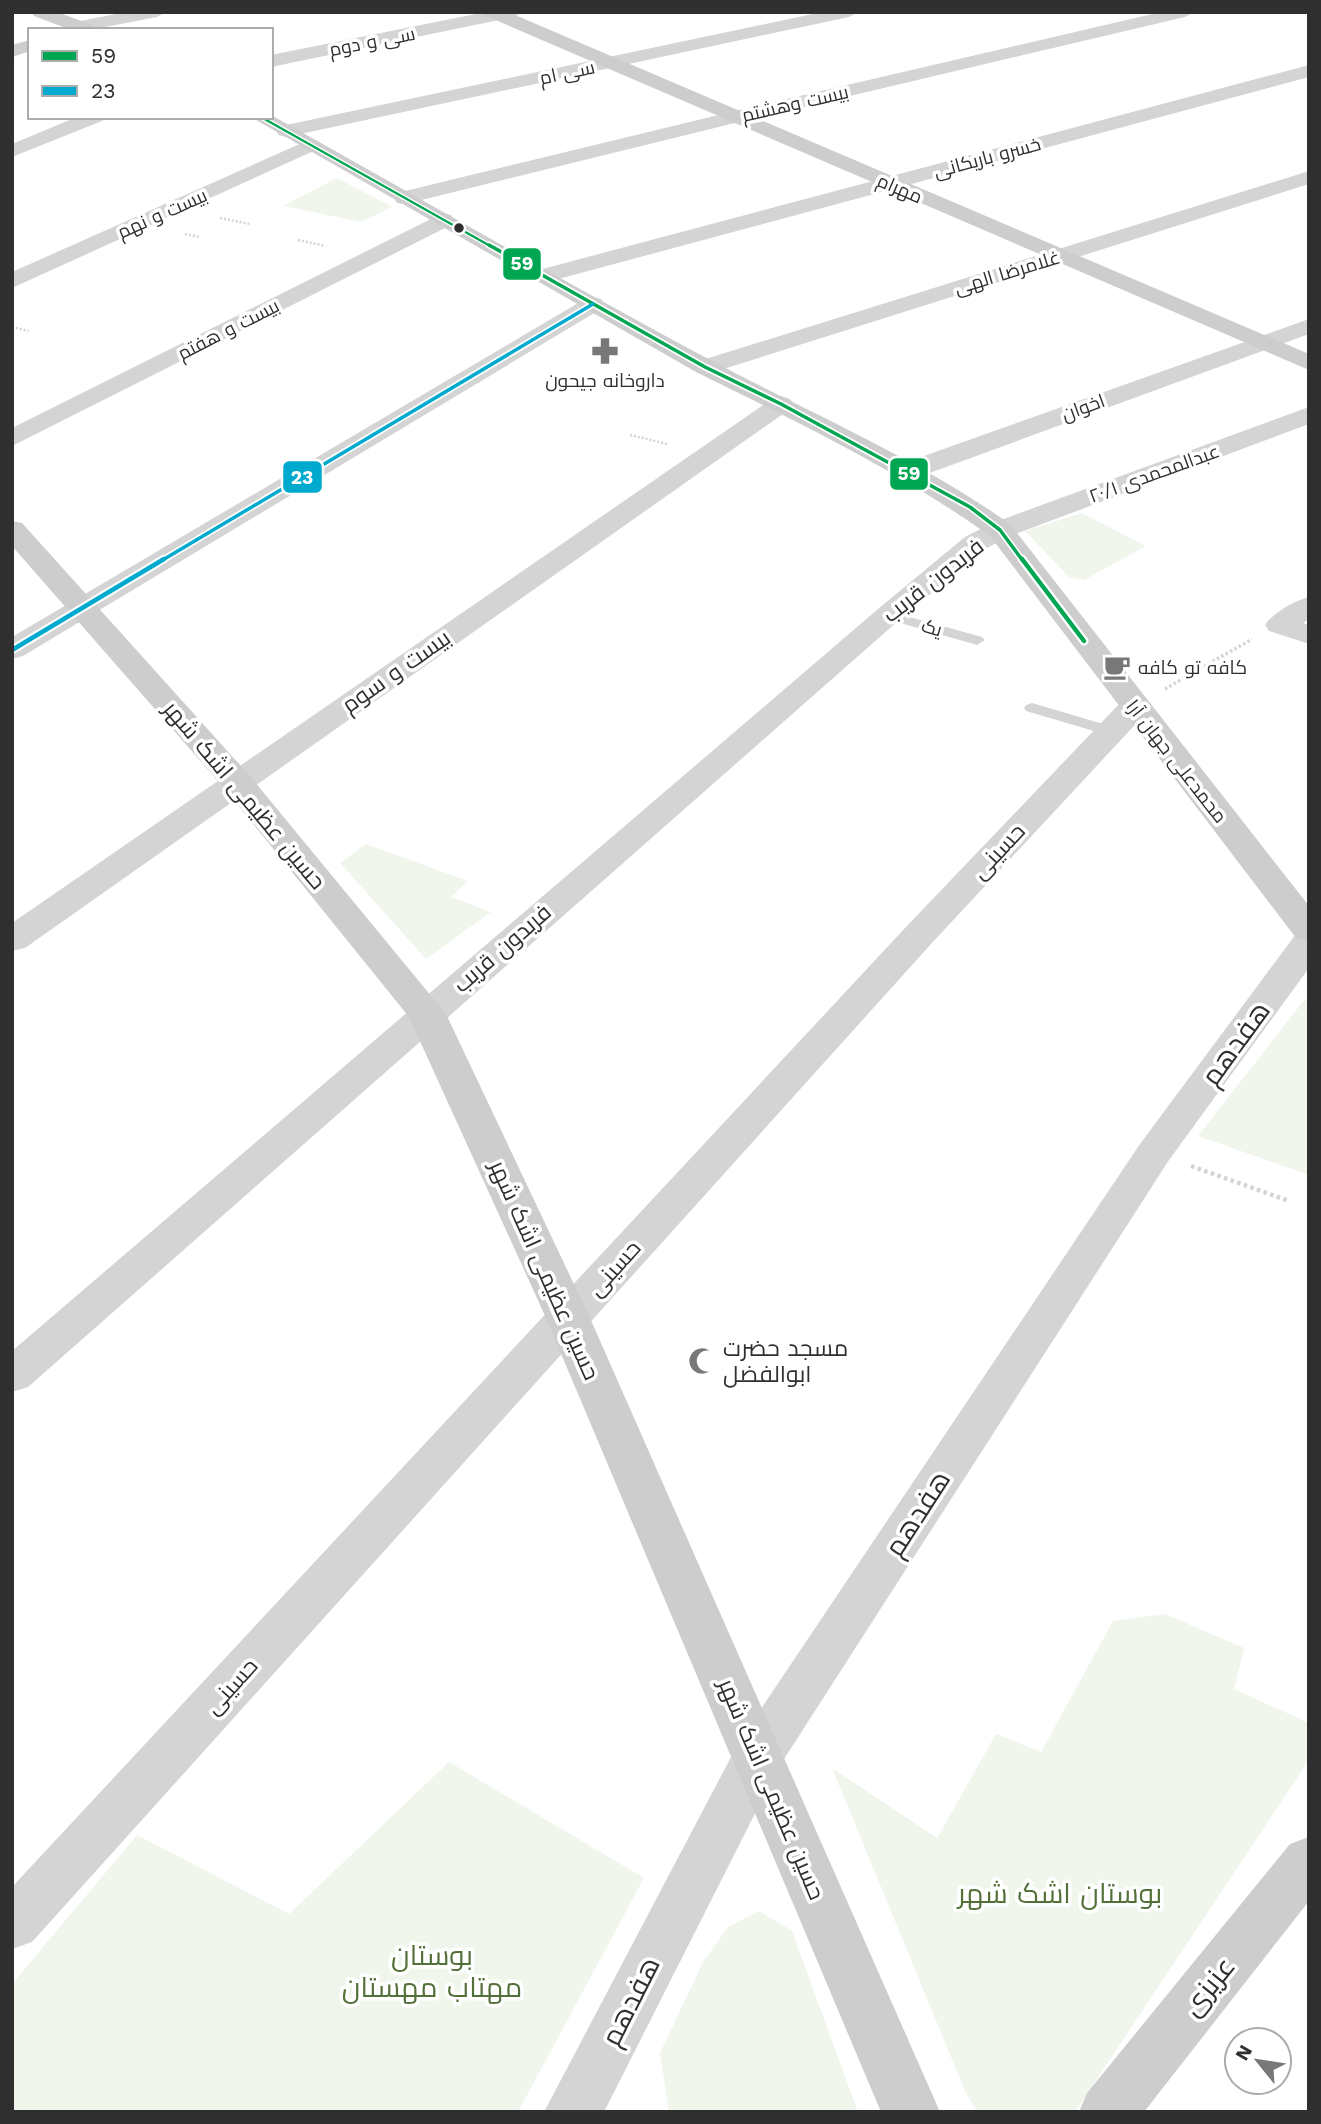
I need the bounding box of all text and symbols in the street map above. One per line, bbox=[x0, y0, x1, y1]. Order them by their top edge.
street label: سی و دوم bbox=[327, 22, 417, 63]
legend bbox=[28, 28, 273, 119]
text: 59 bbox=[91, 43, 116, 68]
street label: سی ام bbox=[537, 55, 597, 92]
text: 23 bbox=[91, 78, 116, 103]
street label: بیست وهشتم bbox=[739, 80, 851, 129]
street label: خسرو باریکانی bbox=[931, 132, 1043, 183]
street label: مهرام bbox=[873, 169, 926, 210]
street label: بیست و نهم bbox=[114, 183, 212, 245]
unlabelled marker bbox=[452, 221, 466, 235]
street label: غلامرضا الهی bbox=[952, 246, 1063, 299]
line badge: 59 bbox=[502, 247, 542, 281]
text: 59 bbox=[511, 252, 533, 275]
street label: بیست و هفتم bbox=[173, 294, 284, 367]
pharmacy icon: داروخانه جیحون bbox=[590, 336, 620, 366]
place label: داروخانه جیحون bbox=[545, 369, 665, 392]
street label: اخوان bbox=[1058, 389, 1108, 426]
street label: عبدالمحمدی ۲۰/۱ bbox=[1086, 439, 1223, 508]
line badge: 59 bbox=[889, 457, 929, 491]
line badge: 23 bbox=[282, 460, 323, 494]
text: 59 bbox=[898, 462, 920, 485]
text: 23 bbox=[291, 466, 313, 489]
street label: فریدون قریب bbox=[877, 533, 989, 628]
street label: یک bbox=[919, 614, 945, 641]
street label: بیست و سوم bbox=[337, 624, 457, 720]
cafe icon: کافه تو کافه bbox=[1102, 652, 1132, 682]
place label: کافه تو کافه bbox=[1138, 656, 1247, 679]
street label: حسین عظیمی اشک شهر bbox=[157, 694, 331, 895]
street label: محمدعلی جهان آرا bbox=[1121, 695, 1232, 828]
street label: حسینی bbox=[966, 818, 1031, 885]
street label: فریدون قریب bbox=[448, 899, 557, 998]
street label: هفدهم bbox=[1194, 995, 1279, 1094]
street label: حسین عظیمی اشک شهر bbox=[483, 1154, 605, 1384]
street label: حسینی bbox=[582, 1235, 647, 1302]
place label: مسجد حضرت ابوالفضل bbox=[723, 1335, 848, 1388]
mosque icon: مسجد حضرت ابوالفضل bbox=[687, 1346, 717, 1376]
street label: هفدهم bbox=[877, 1464, 960, 1564]
street label: حسینی bbox=[199, 1653, 264, 1720]
street label: حسین عظیمی اشک شهر bbox=[712, 1673, 830, 1904]
park label: بوستان اشک شهر bbox=[956, 1877, 1162, 1910]
park label: بوستان مهتاب مهستان bbox=[342, 1939, 522, 2004]
street label: عزیزی bbox=[1175, 1950, 1242, 2022]
street label: هفدهم bbox=[594, 1951, 670, 2053]
north arrow bbox=[1223, 2026, 1293, 2096]
text: N bbox=[1230, 2041, 1257, 2065]

